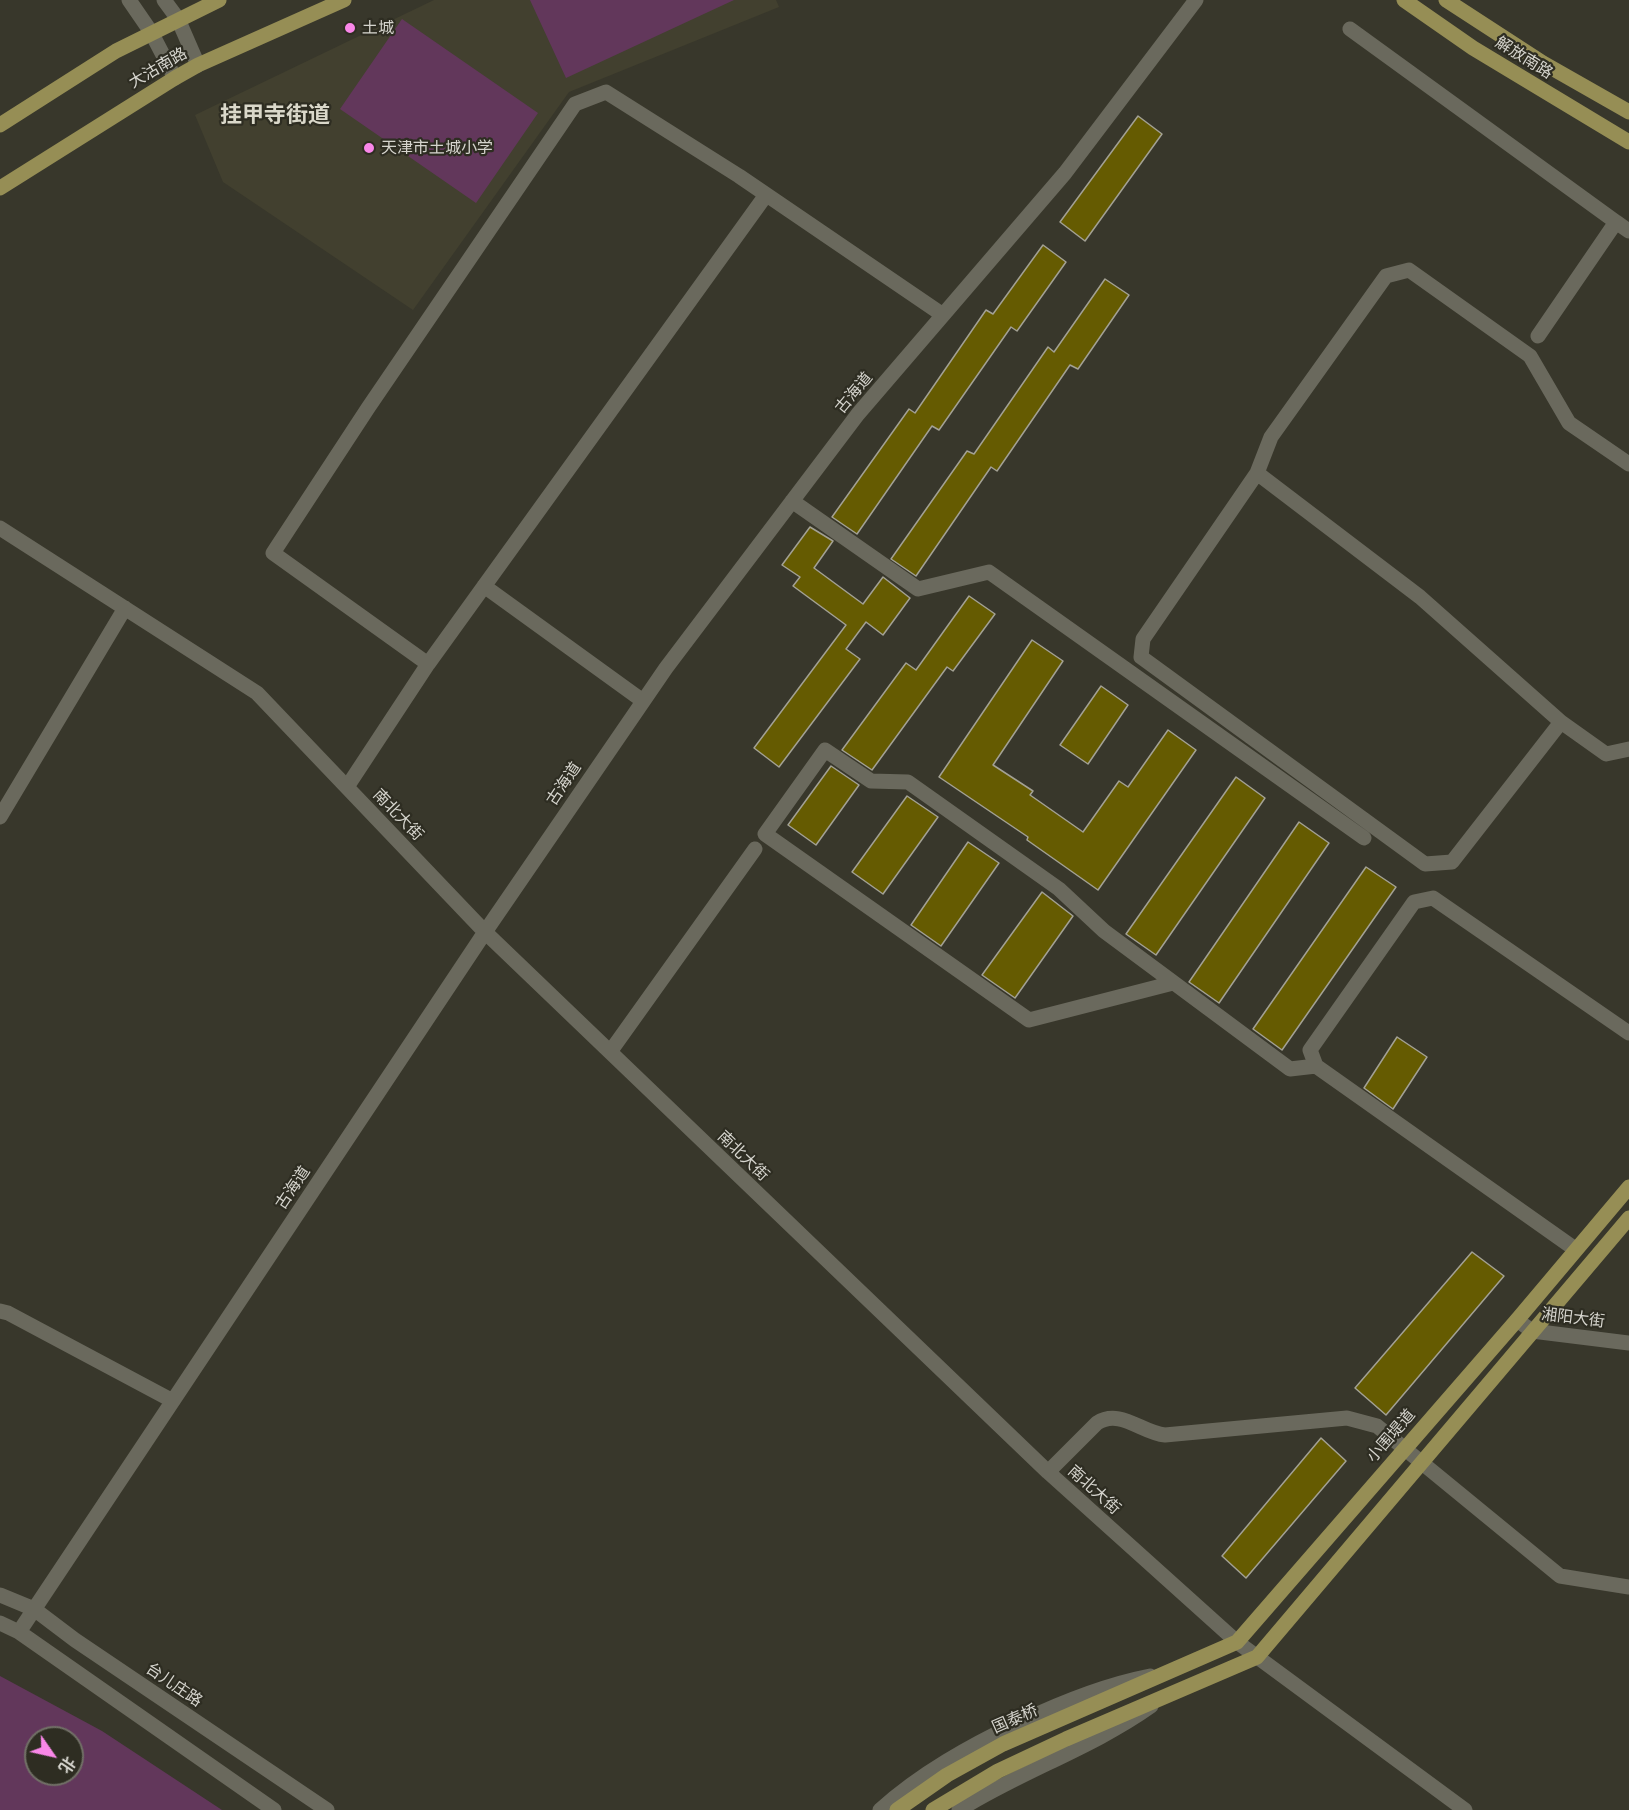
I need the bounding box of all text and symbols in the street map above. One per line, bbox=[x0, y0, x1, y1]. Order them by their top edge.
place label: 土城 bbox=[362, 18, 394, 38]
marker: 土城 bbox=[343, 21, 357, 35]
street label: 解放南路 bbox=[1492, 33, 1556, 83]
street label: 大沽南路 bbox=[125, 44, 191, 92]
district label: 挂甲寺街道 bbox=[220, 102, 330, 128]
place label: 天津市土城小学 bbox=[381, 138, 493, 158]
marker: 天津市土城小学 bbox=[362, 141, 376, 155]
street label: 古海道 bbox=[831, 368, 877, 418]
street label: 古海道 bbox=[543, 759, 585, 809]
street label: 南北大街 bbox=[369, 785, 427, 845]
street label: 南北大街 bbox=[713, 1127, 773, 1185]
street label: 古海道 bbox=[272, 1163, 314, 1213]
street label: 湘阳大街 bbox=[1540, 1305, 1606, 1331]
street label: 小围堤道 bbox=[1363, 1406, 1419, 1466]
street label: 南北大街 bbox=[1064, 1461, 1124, 1519]
street label: 台儿庄路 bbox=[142, 1659, 206, 1711]
street label: 国泰桥 bbox=[989, 1700, 1041, 1738]
north arrow bbox=[24, 1726, 84, 1786]
text: 北 bbox=[55, 1753, 80, 1777]

